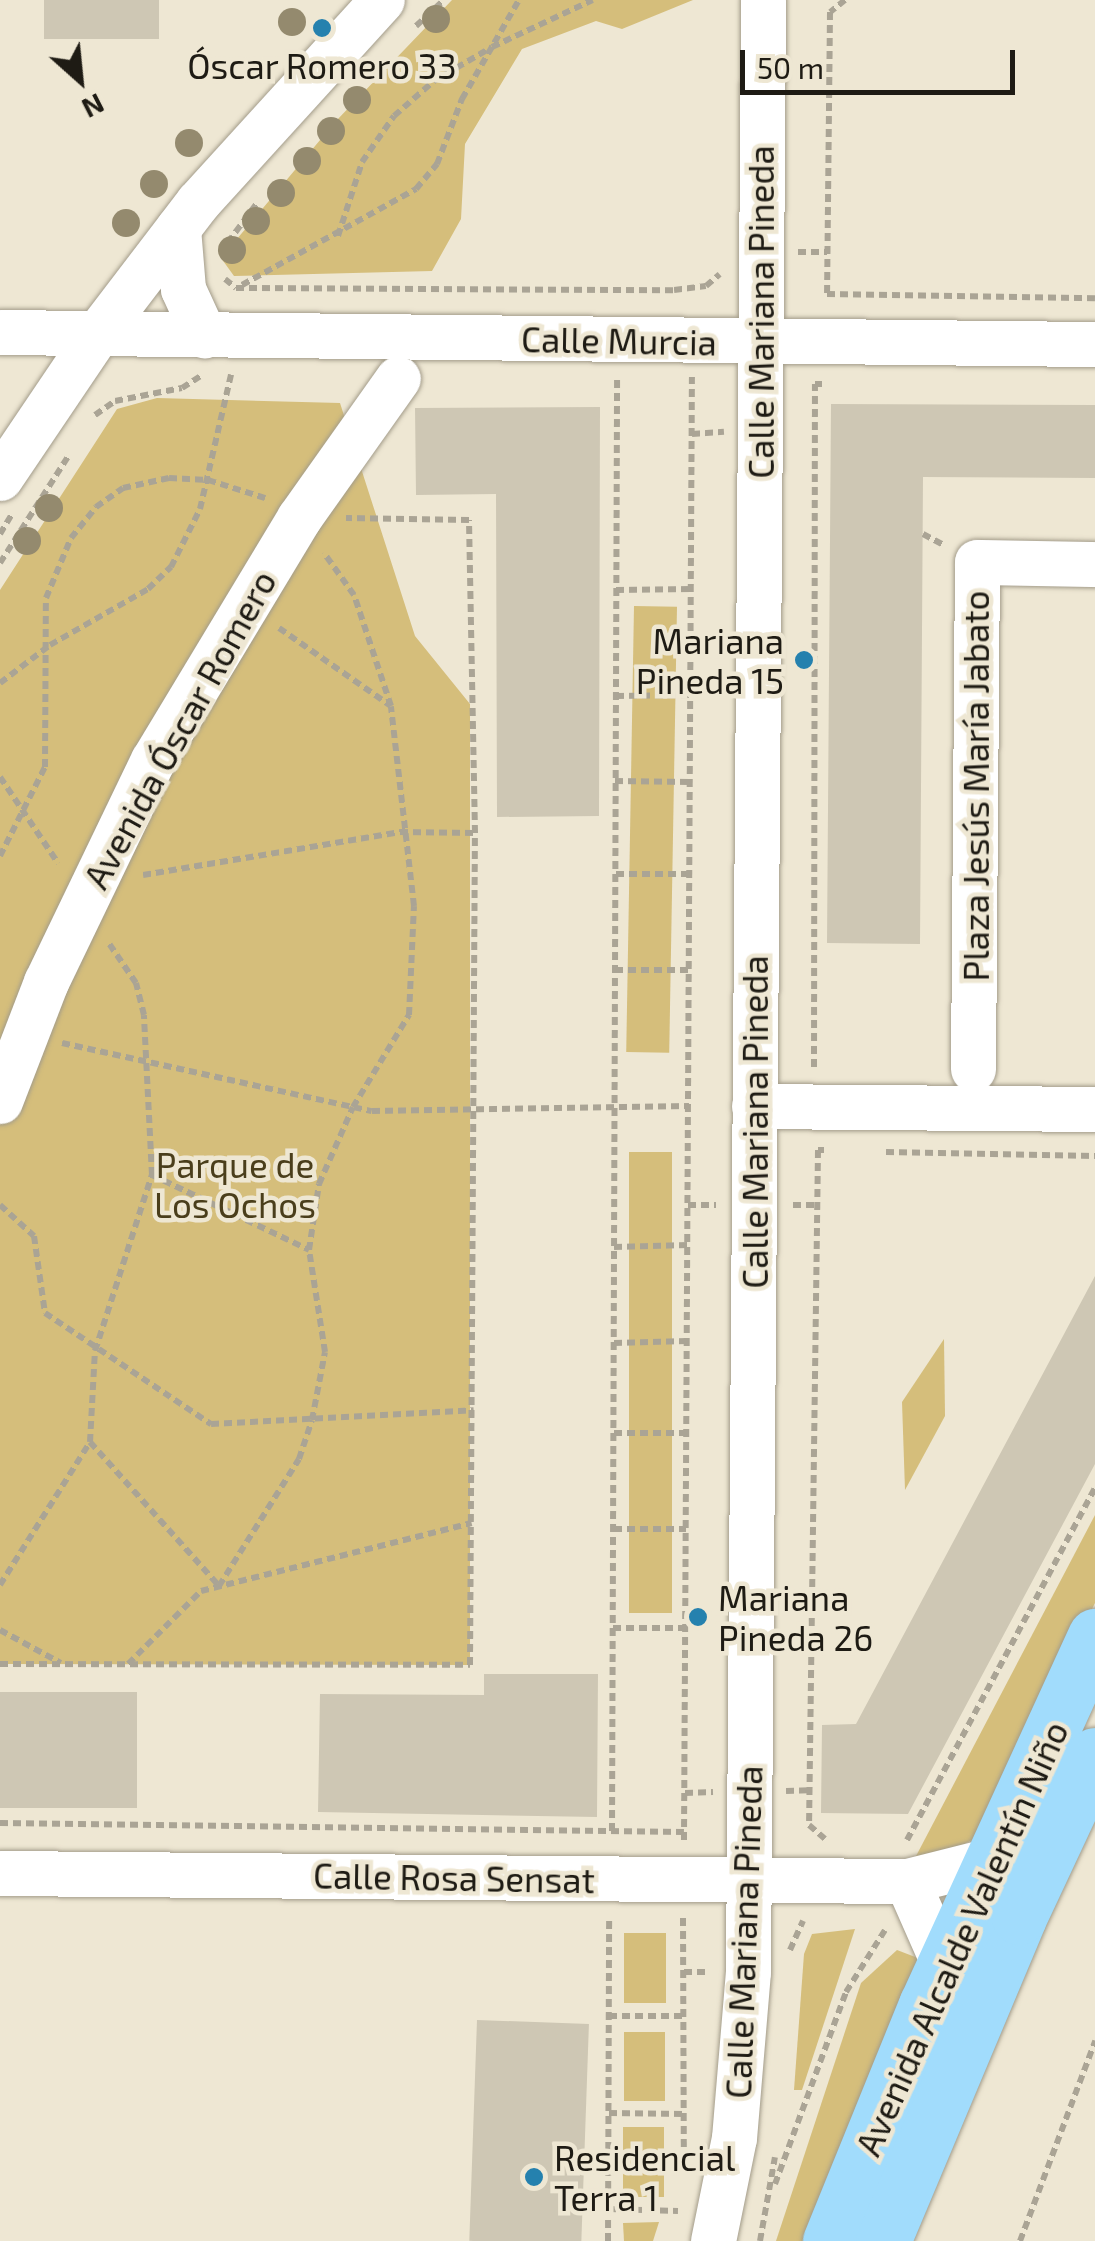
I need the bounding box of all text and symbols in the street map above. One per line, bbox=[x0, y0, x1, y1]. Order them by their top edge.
marker: Óscar Romero 33 bbox=[311, 17, 333, 39]
north arrow bbox=[30, 30, 130, 130]
scale bar bbox=[745, 30, 1020, 92]
place label: Óscar Romero 33 bbox=[187, 44, 457, 86]
text: 50 m bbox=[757, 49, 824, 85]
text: N bbox=[77, 87, 110, 126]
street label: Calle Mariana Pineda bbox=[739, 145, 781, 479]
street label: Calle Murcia bbox=[521, 317, 717, 363]
street label: Avenida Óscar Romero bbox=[74, 562, 284, 896]
street label: Plaza Jesús María Jabato bbox=[954, 590, 996, 982]
place label: Mariana Pineda 15 bbox=[636, 619, 784, 701]
marker: Mariana Pineda 15 bbox=[793, 649, 815, 671]
street label: Calle Mariana Pineda bbox=[733, 955, 775, 1289]
park label: Parque de Los Ochos bbox=[154, 1143, 316, 1225]
place label: Mariana Pineda 26 bbox=[718, 1576, 873, 1658]
marker: Mariana Pineda 26 bbox=[687, 1606, 709, 1628]
street label: Avenida Alcalde Valentín Niño bbox=[846, 1714, 1076, 2162]
street label: Calle Mariana Pineda bbox=[716, 1765, 770, 2099]
street label: Calle Rosa Sensat bbox=[313, 1854, 595, 1900]
place label: Residencial Terra 1 bbox=[554, 2136, 735, 2218]
marker: Residencial Terra 1 bbox=[523, 2166, 545, 2188]

